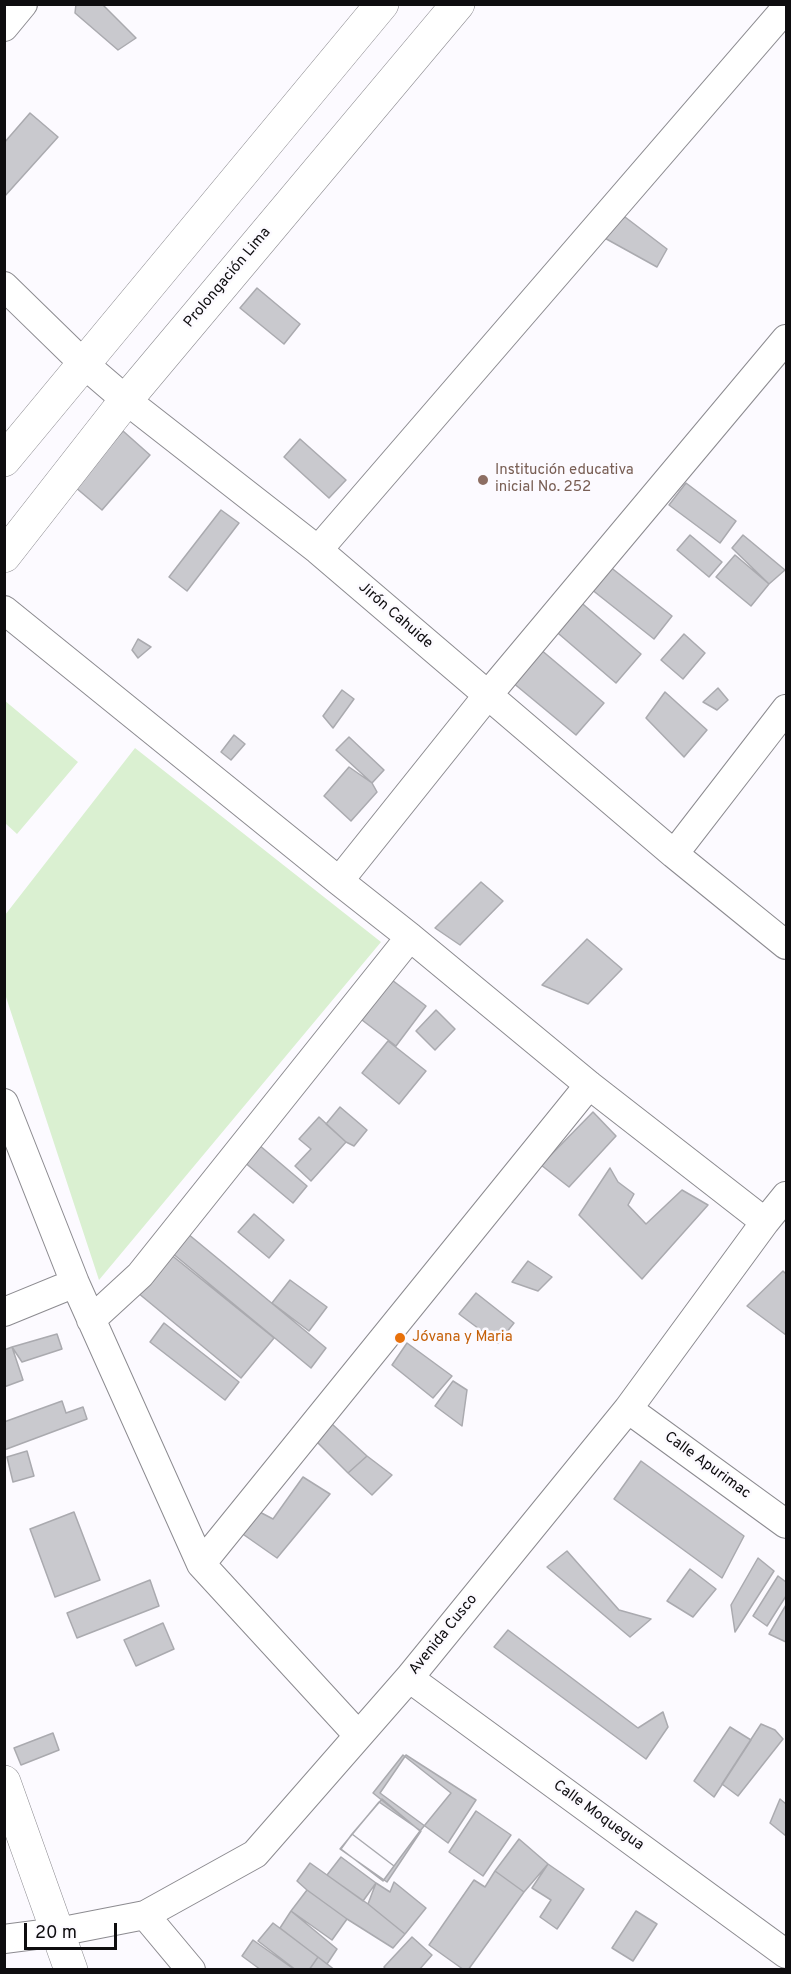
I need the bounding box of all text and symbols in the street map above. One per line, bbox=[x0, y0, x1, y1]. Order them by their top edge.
street label: Prolongación Lima bbox=[181, 224, 275, 332]
place label: Institución educativa inicial No. 252 bbox=[495, 462, 634, 497]
marker: Institución educativa inicial No. 252 bbox=[476, 473, 490, 487]
street label: Jirón Cahuide bbox=[354, 579, 436, 653]
place label: Jóvana y Maria bbox=[412, 1329, 513, 1347]
marker: Jóvana y Maria bbox=[393, 1331, 407, 1345]
street label: Calle Apurimac bbox=[660, 1429, 754, 1503]
street label: Avenida Cusco bbox=[406, 1591, 482, 1679]
street label: Calle Moquegua bbox=[549, 1777, 647, 1855]
scale bar bbox=[27, 1911, 120, 1949]
text: 20 m bbox=[35, 1922, 77, 1945]

